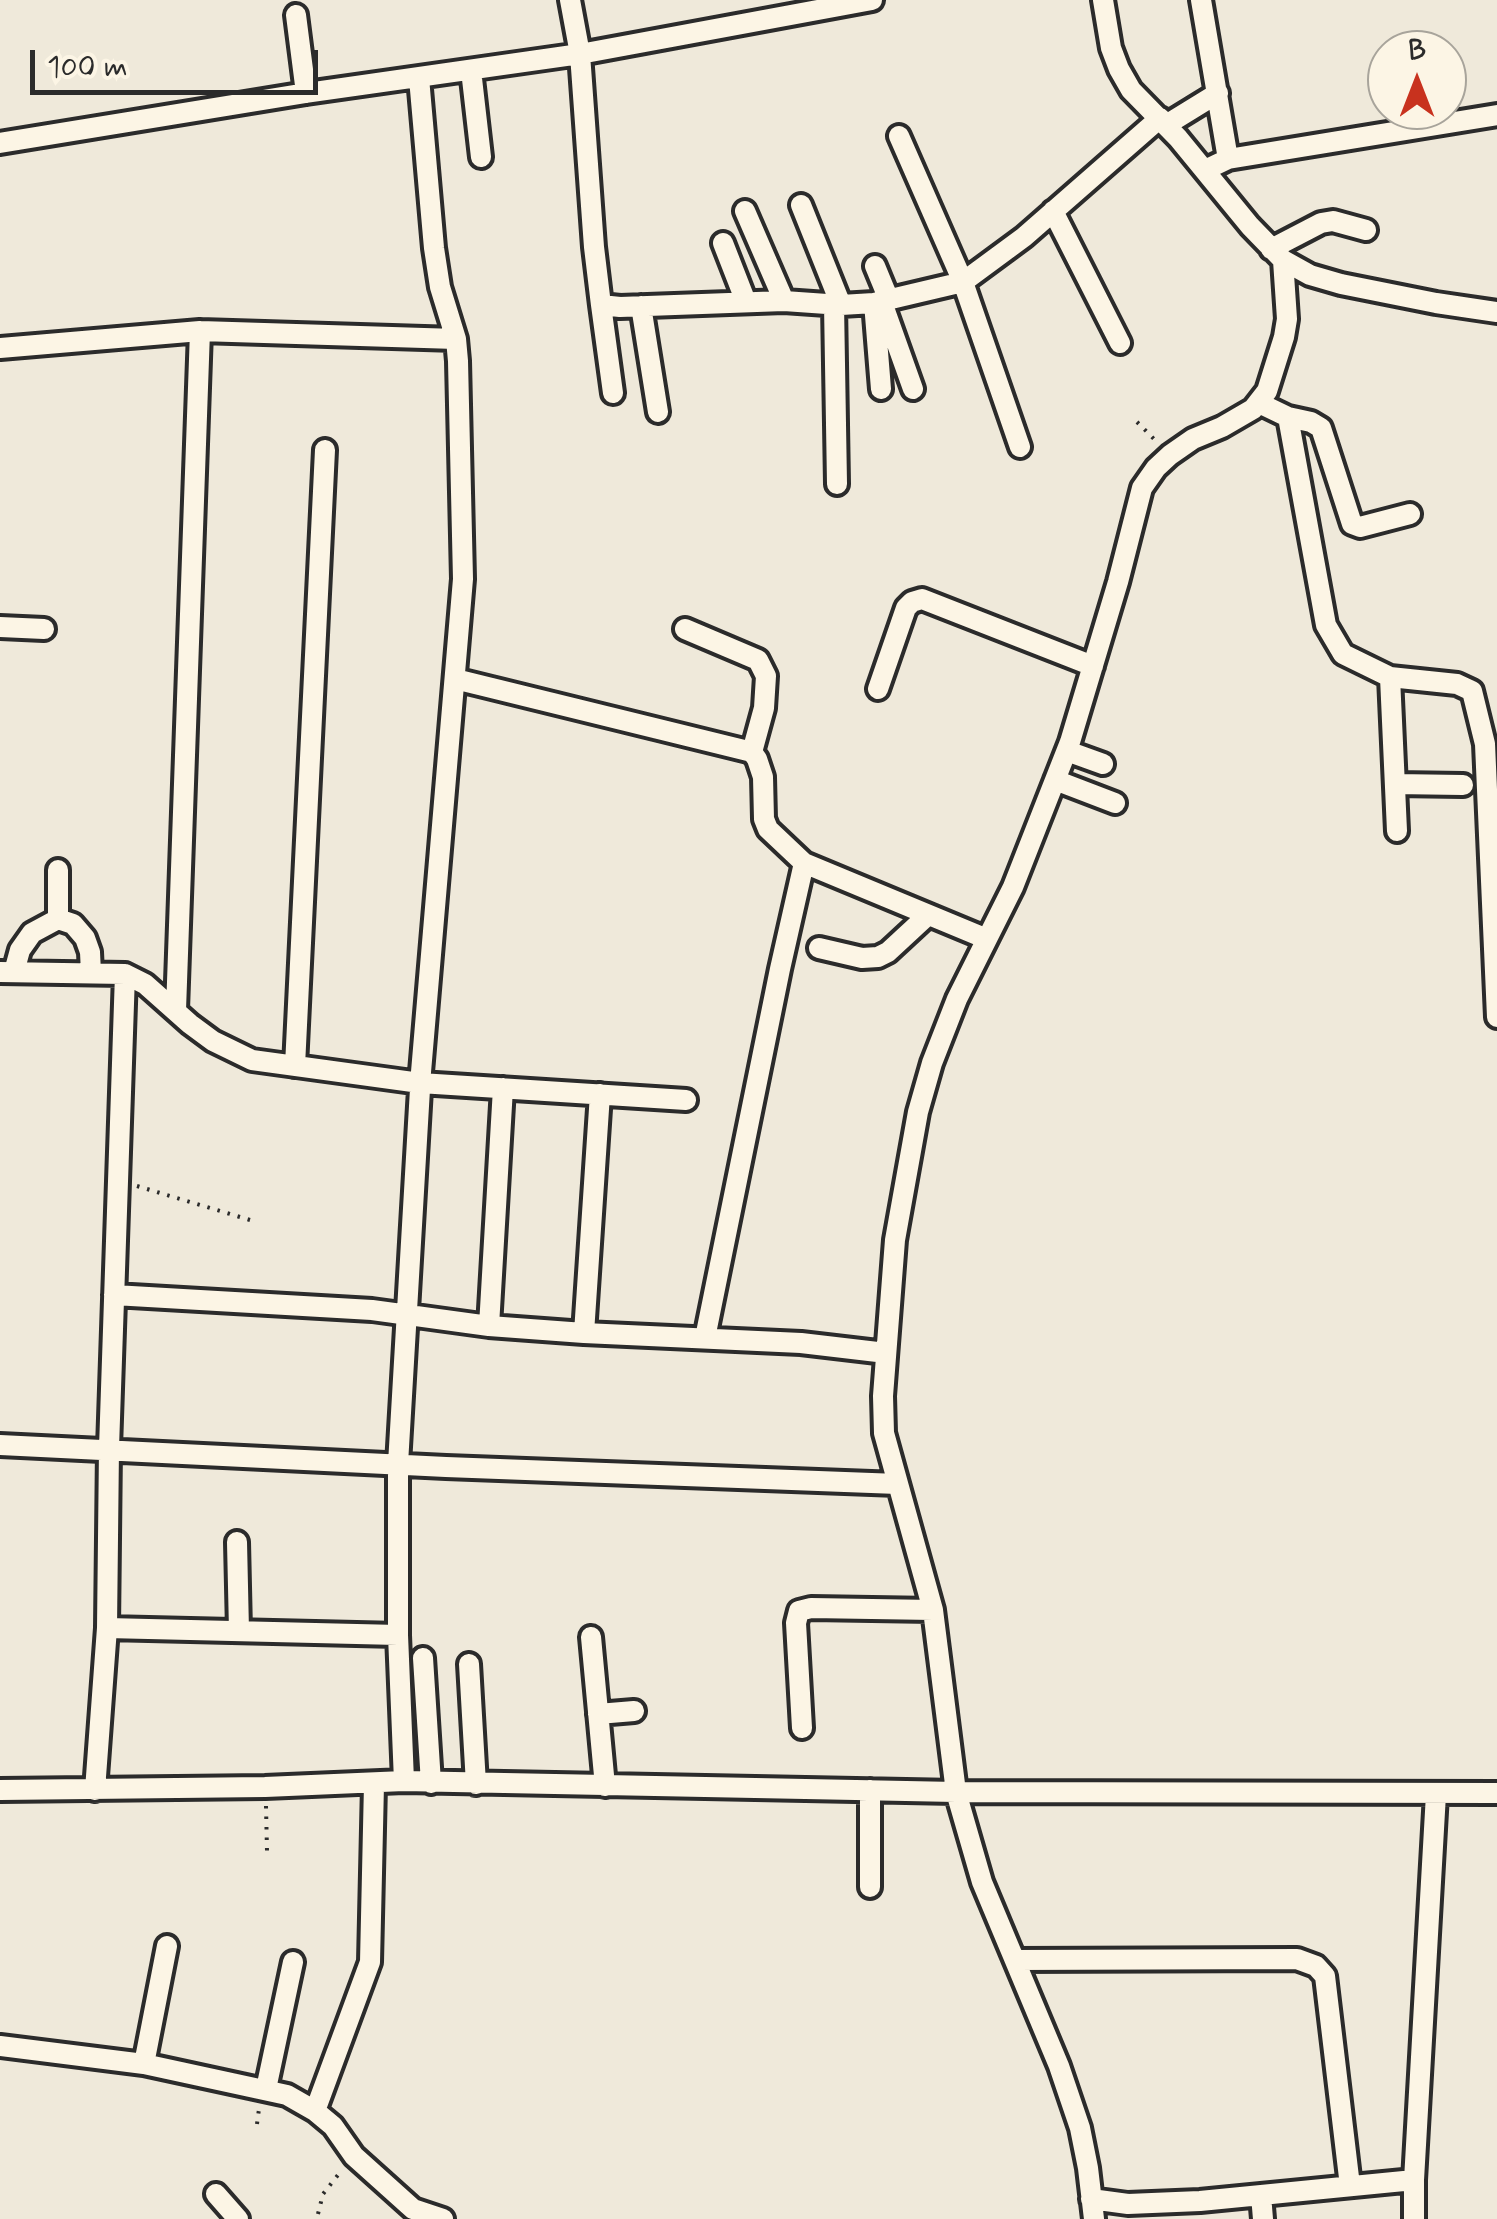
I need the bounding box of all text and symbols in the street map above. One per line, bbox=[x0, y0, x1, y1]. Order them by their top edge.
scale bar bbox=[35, 30, 322, 92]
north arrow bbox=[1367, 30, 1467, 130]
text: B bbox=[1408, 33, 1426, 70]
text: 100 m bbox=[47, 48, 128, 87]

